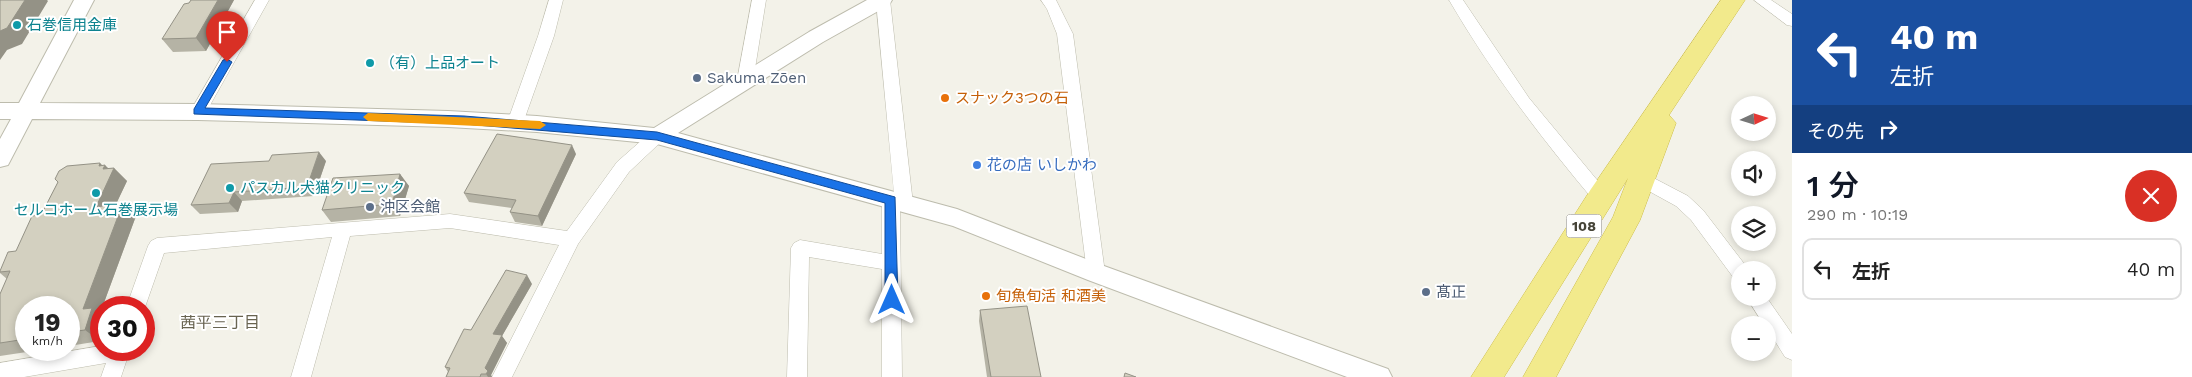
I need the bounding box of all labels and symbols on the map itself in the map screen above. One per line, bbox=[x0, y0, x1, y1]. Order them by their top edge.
pin bbox=[206, 11, 248, 62]
place label: 石巻信用金庫 bbox=[27, 16, 117, 34]
marker: 石巻信用金庫 bbox=[11, 19, 23, 31]
place label: （有）上品オート bbox=[380, 54, 500, 72]
marker: （有）上品オート bbox=[364, 57, 376, 69]
place label: Sakuma Zōen bbox=[707, 69, 806, 87]
marker: Sakuma Zōen bbox=[691, 72, 703, 84]
place label: スナック3つの石 bbox=[955, 89, 1069, 107]
marker: スナック3つの石 bbox=[939, 92, 951, 104]
north arrow bbox=[1731, 96, 1776, 141]
place label: 花の店 いしかわ bbox=[987, 156, 1097, 174]
marker: 花の店 いしかわ bbox=[971, 159, 983, 171]
place label: パスカル犬猫クリニック bbox=[240, 179, 405, 197]
marker: パスカル犬猫クリニック bbox=[224, 182, 236, 194]
marker: セルコホーム石巻展示場 bbox=[90, 187, 102, 199]
place label: 沖区会館 bbox=[380, 198, 440, 216]
place label: セルコホーム石巻展示場 bbox=[14, 201, 178, 219]
marker: 沖区会館 bbox=[364, 201, 376, 213]
road number: 108 bbox=[1566, 215, 1602, 238]
position arrow bbox=[865, 273, 917, 325]
place label: 髙正 bbox=[1436, 283, 1466, 301]
marker: 髙正 bbox=[1420, 286, 1432, 298]
place label: 旬魚旬活 和酒美 bbox=[996, 287, 1106, 305]
marker: 旬魚旬活 和酒美 bbox=[980, 290, 992, 302]
speed limit sign: 30 bbox=[90, 296, 155, 361]
district label: 茜平三丁目 bbox=[180, 313, 260, 332]

